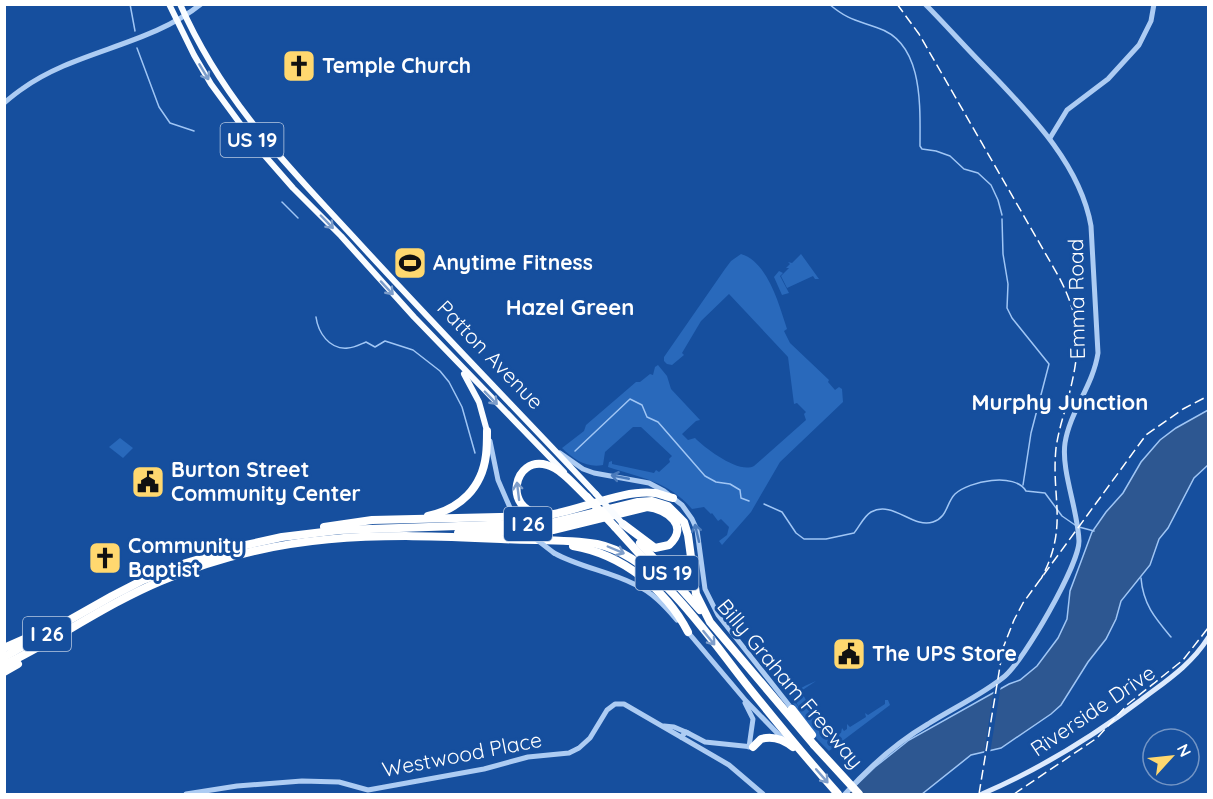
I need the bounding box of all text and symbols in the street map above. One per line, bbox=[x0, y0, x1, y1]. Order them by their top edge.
church icon: Temple Church bbox=[281, 48, 317, 84]
place label: Temple Church bbox=[322, 52, 471, 78]
one-way arrow bbox=[198, 63, 210, 80]
road number: US 19 bbox=[220, 123, 284, 157]
one-way arrow bbox=[320, 215, 335, 230]
street label: Emma Road bbox=[1062, 238, 1090, 360]
sports icon: Anytime Fitness bbox=[392, 245, 428, 281]
place label: Anytime Fitness bbox=[433, 249, 593, 275]
one-way arrow bbox=[380, 280, 394, 295]
district label: Hazel Green bbox=[506, 293, 634, 321]
street label: Patton Avenue bbox=[432, 294, 549, 414]
district label: Murphy Junction bbox=[972, 388, 1148, 416]
one-way arrow bbox=[483, 390, 497, 405]
place label: Burton Street Community Center bbox=[171, 456, 361, 506]
public building icon: Burton Street Community Center bbox=[130, 464, 166, 500]
one-way arrow bbox=[611, 471, 630, 482]
one-way arrow bbox=[512, 482, 523, 502]
road number: I 26 bbox=[504, 507, 552, 541]
one-way arrow bbox=[690, 524, 702, 543]
place label: Community Baptist bbox=[128, 532, 244, 582]
church icon: Community Baptist bbox=[87, 540, 123, 576]
one-way arrow bbox=[607, 545, 625, 556]
road number: US 19 bbox=[636, 556, 698, 590]
street label: Billy Graham Freeway bbox=[712, 593, 869, 773]
road number: I 26 bbox=[23, 617, 71, 651]
one-way arrow bbox=[702, 630, 716, 645]
public building icon: The UPS Store bbox=[831, 636, 867, 672]
place label: The UPS Store bbox=[872, 640, 1017, 666]
street label: Riverside Drive bbox=[1025, 659, 1160, 761]
street label: Westwood Place bbox=[380, 726, 544, 782]
north arrow bbox=[1141, 727, 1201, 787]
text: N bbox=[1173, 740, 1196, 760]
one-way arrow bbox=[815, 768, 829, 783]

